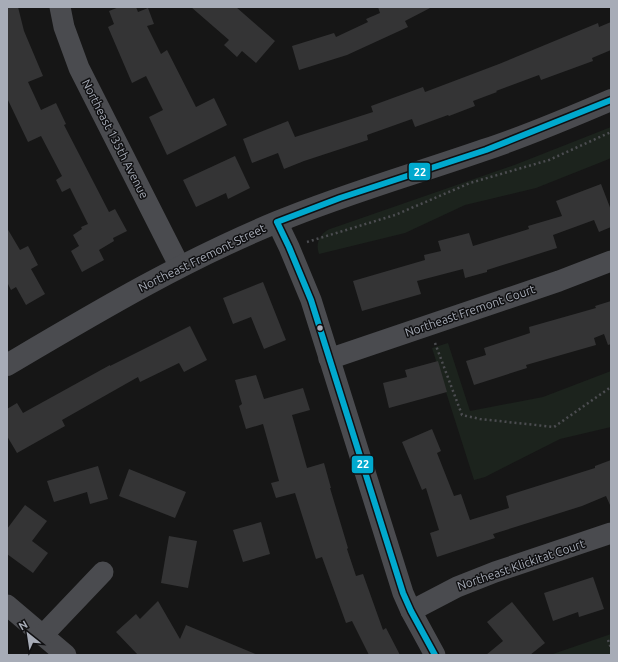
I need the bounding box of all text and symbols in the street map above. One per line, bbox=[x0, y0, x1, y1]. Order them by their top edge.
street label: Northeast 135th Avenue bbox=[80, 77, 151, 201]
line badge: 22 bbox=[408, 162, 431, 181]
text: 22 bbox=[414, 166, 426, 178]
street label: Northeast Fremont Street bbox=[136, 221, 268, 294]
street label: Northeast Fremont Court bbox=[403, 282, 537, 339]
unlabelled marker bbox=[315, 323, 325, 333]
line badge: 22 bbox=[351, 455, 374, 474]
text: 22 bbox=[357, 458, 369, 470]
street label: Northeast Klickitat Court bbox=[455, 536, 587, 592]
north arrow bbox=[8, 614, 48, 654]
text: N bbox=[16, 618, 30, 633]

